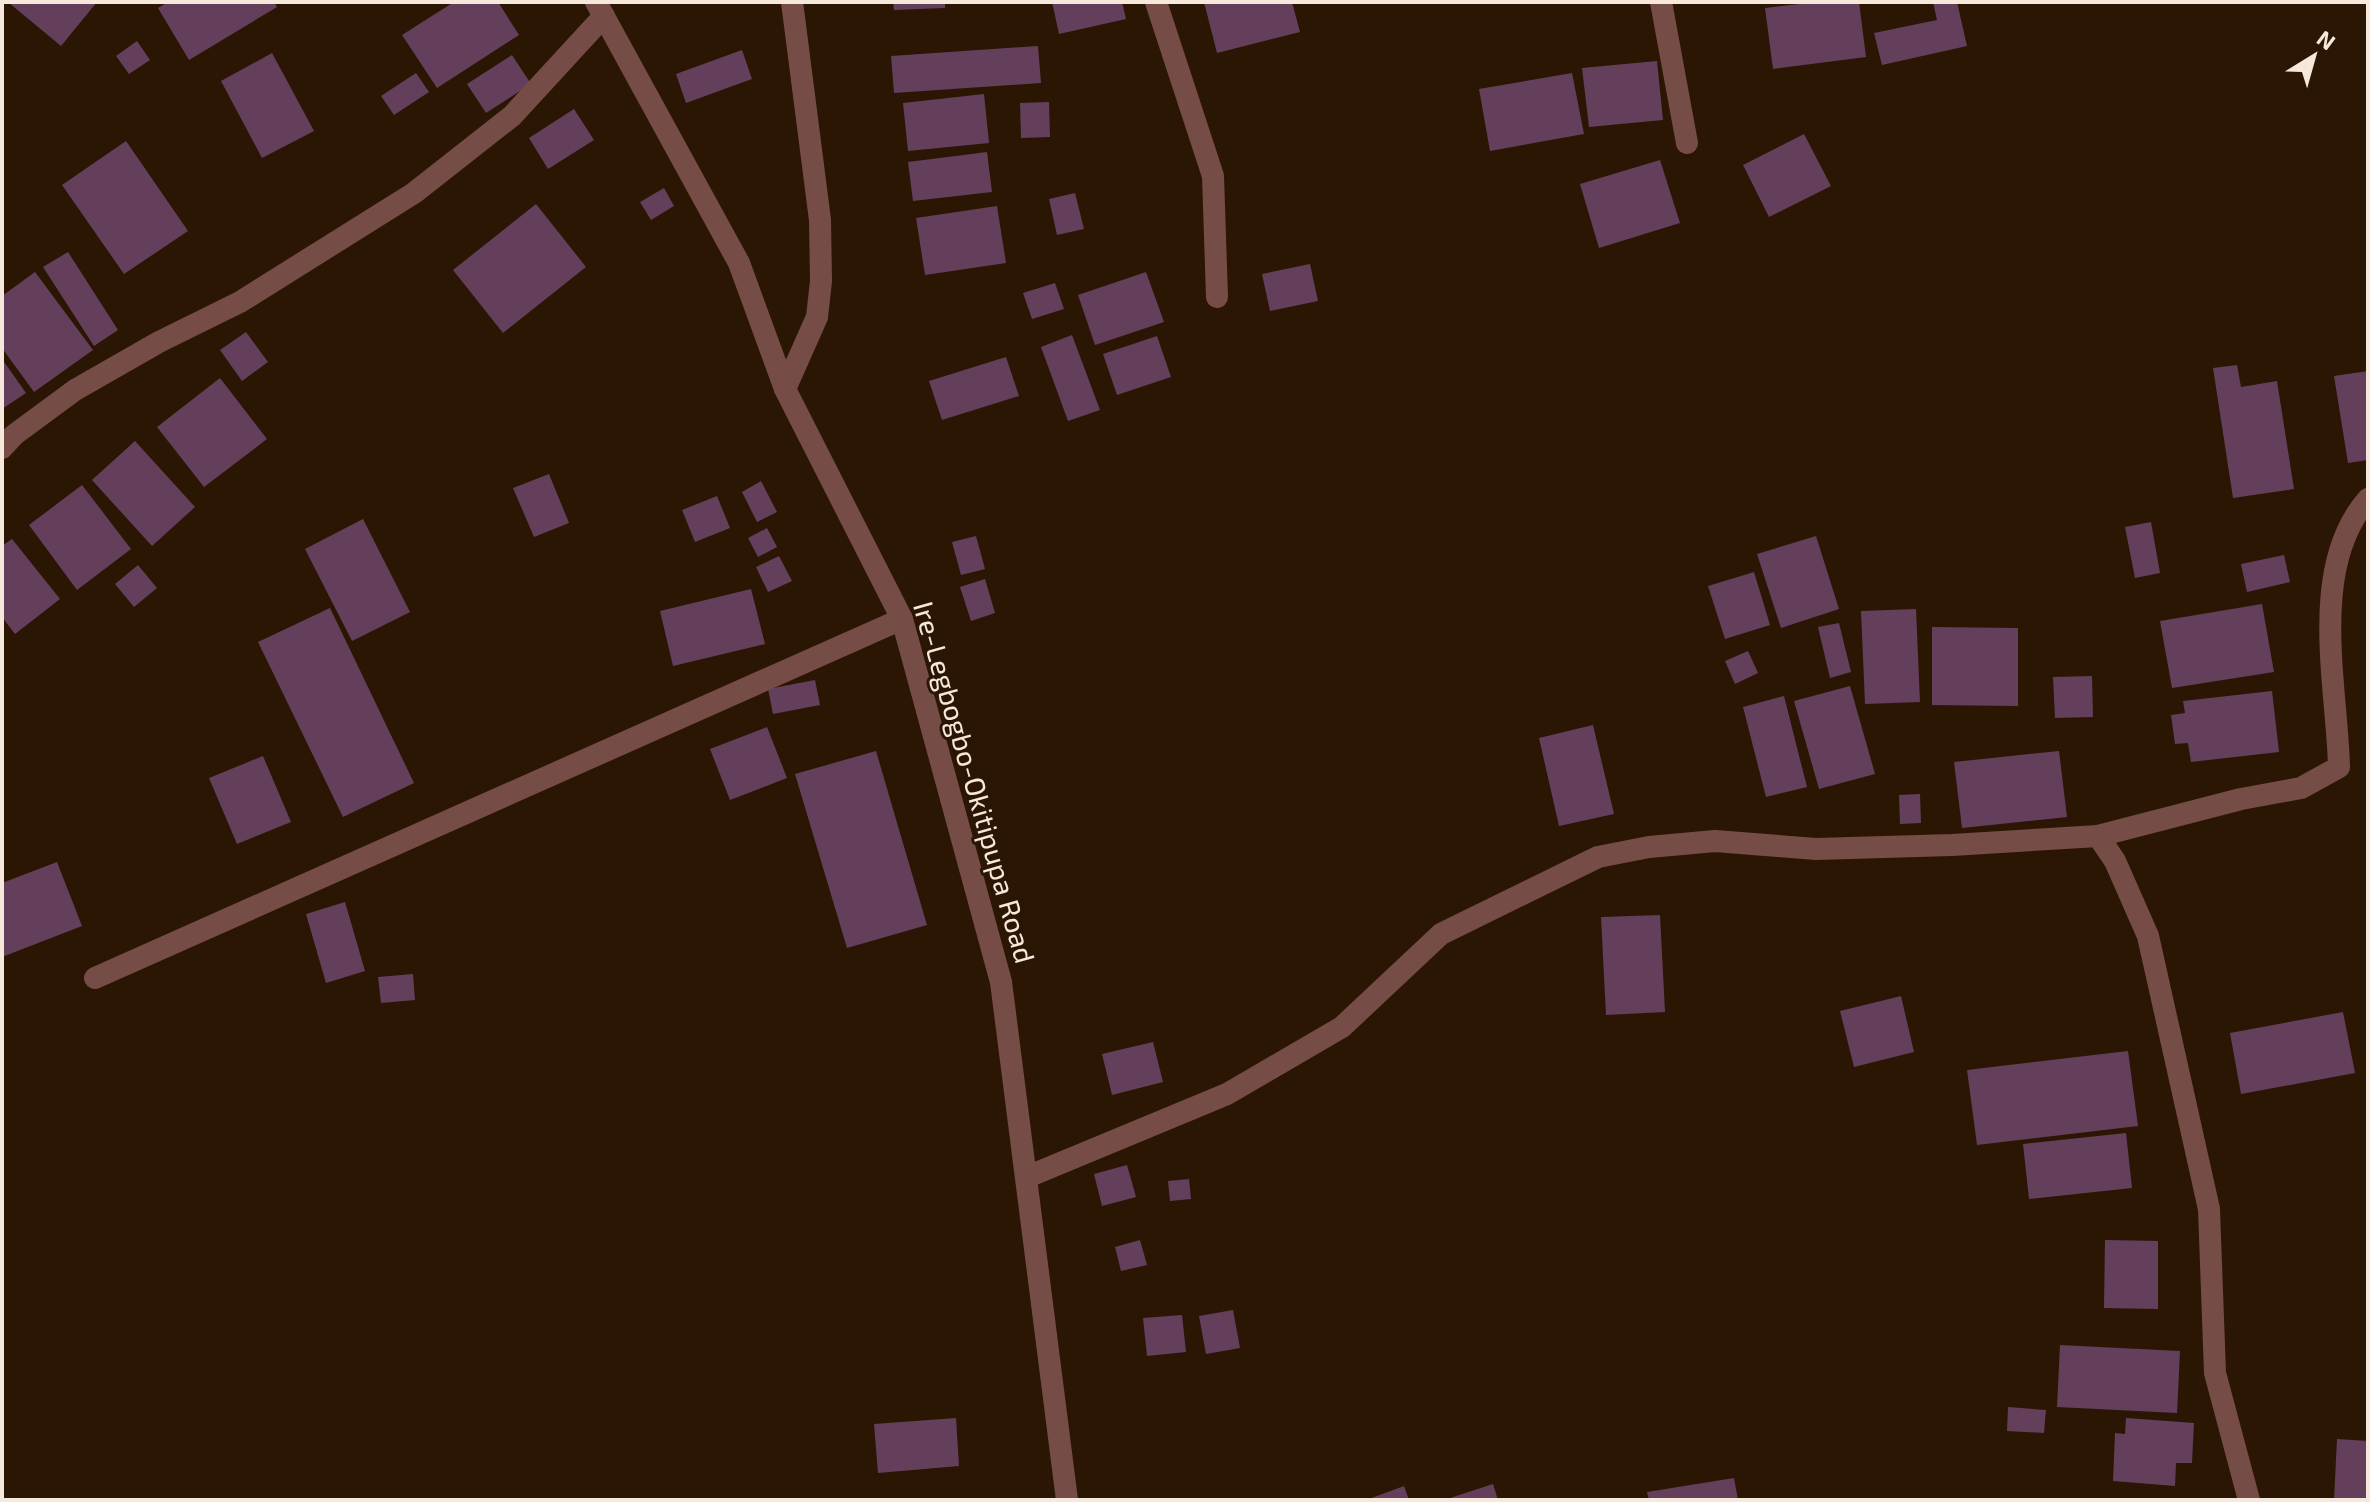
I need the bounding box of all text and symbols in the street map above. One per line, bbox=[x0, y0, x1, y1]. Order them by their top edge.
north arrow bbox=[2274, 16, 2354, 96]
text: N bbox=[2312, 24, 2341, 54]
street label: Ire-Legbogbo-Okitipupa Road bbox=[907, 597, 1043, 967]

